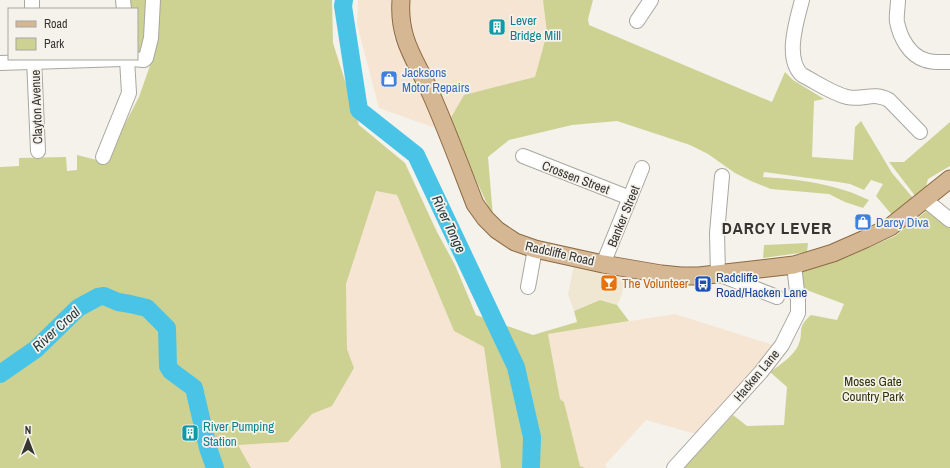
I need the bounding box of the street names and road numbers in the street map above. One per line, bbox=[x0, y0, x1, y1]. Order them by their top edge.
street label: Clayton Avenue bbox=[27, 69, 46, 145]
street label: Crossen Street bbox=[540, 157, 612, 198]
street label: Banker Street bbox=[603, 183, 644, 250]
street label: Radcliffe Road bbox=[524, 237, 596, 270]
street label: Hacken Lane bbox=[730, 346, 783, 405]

